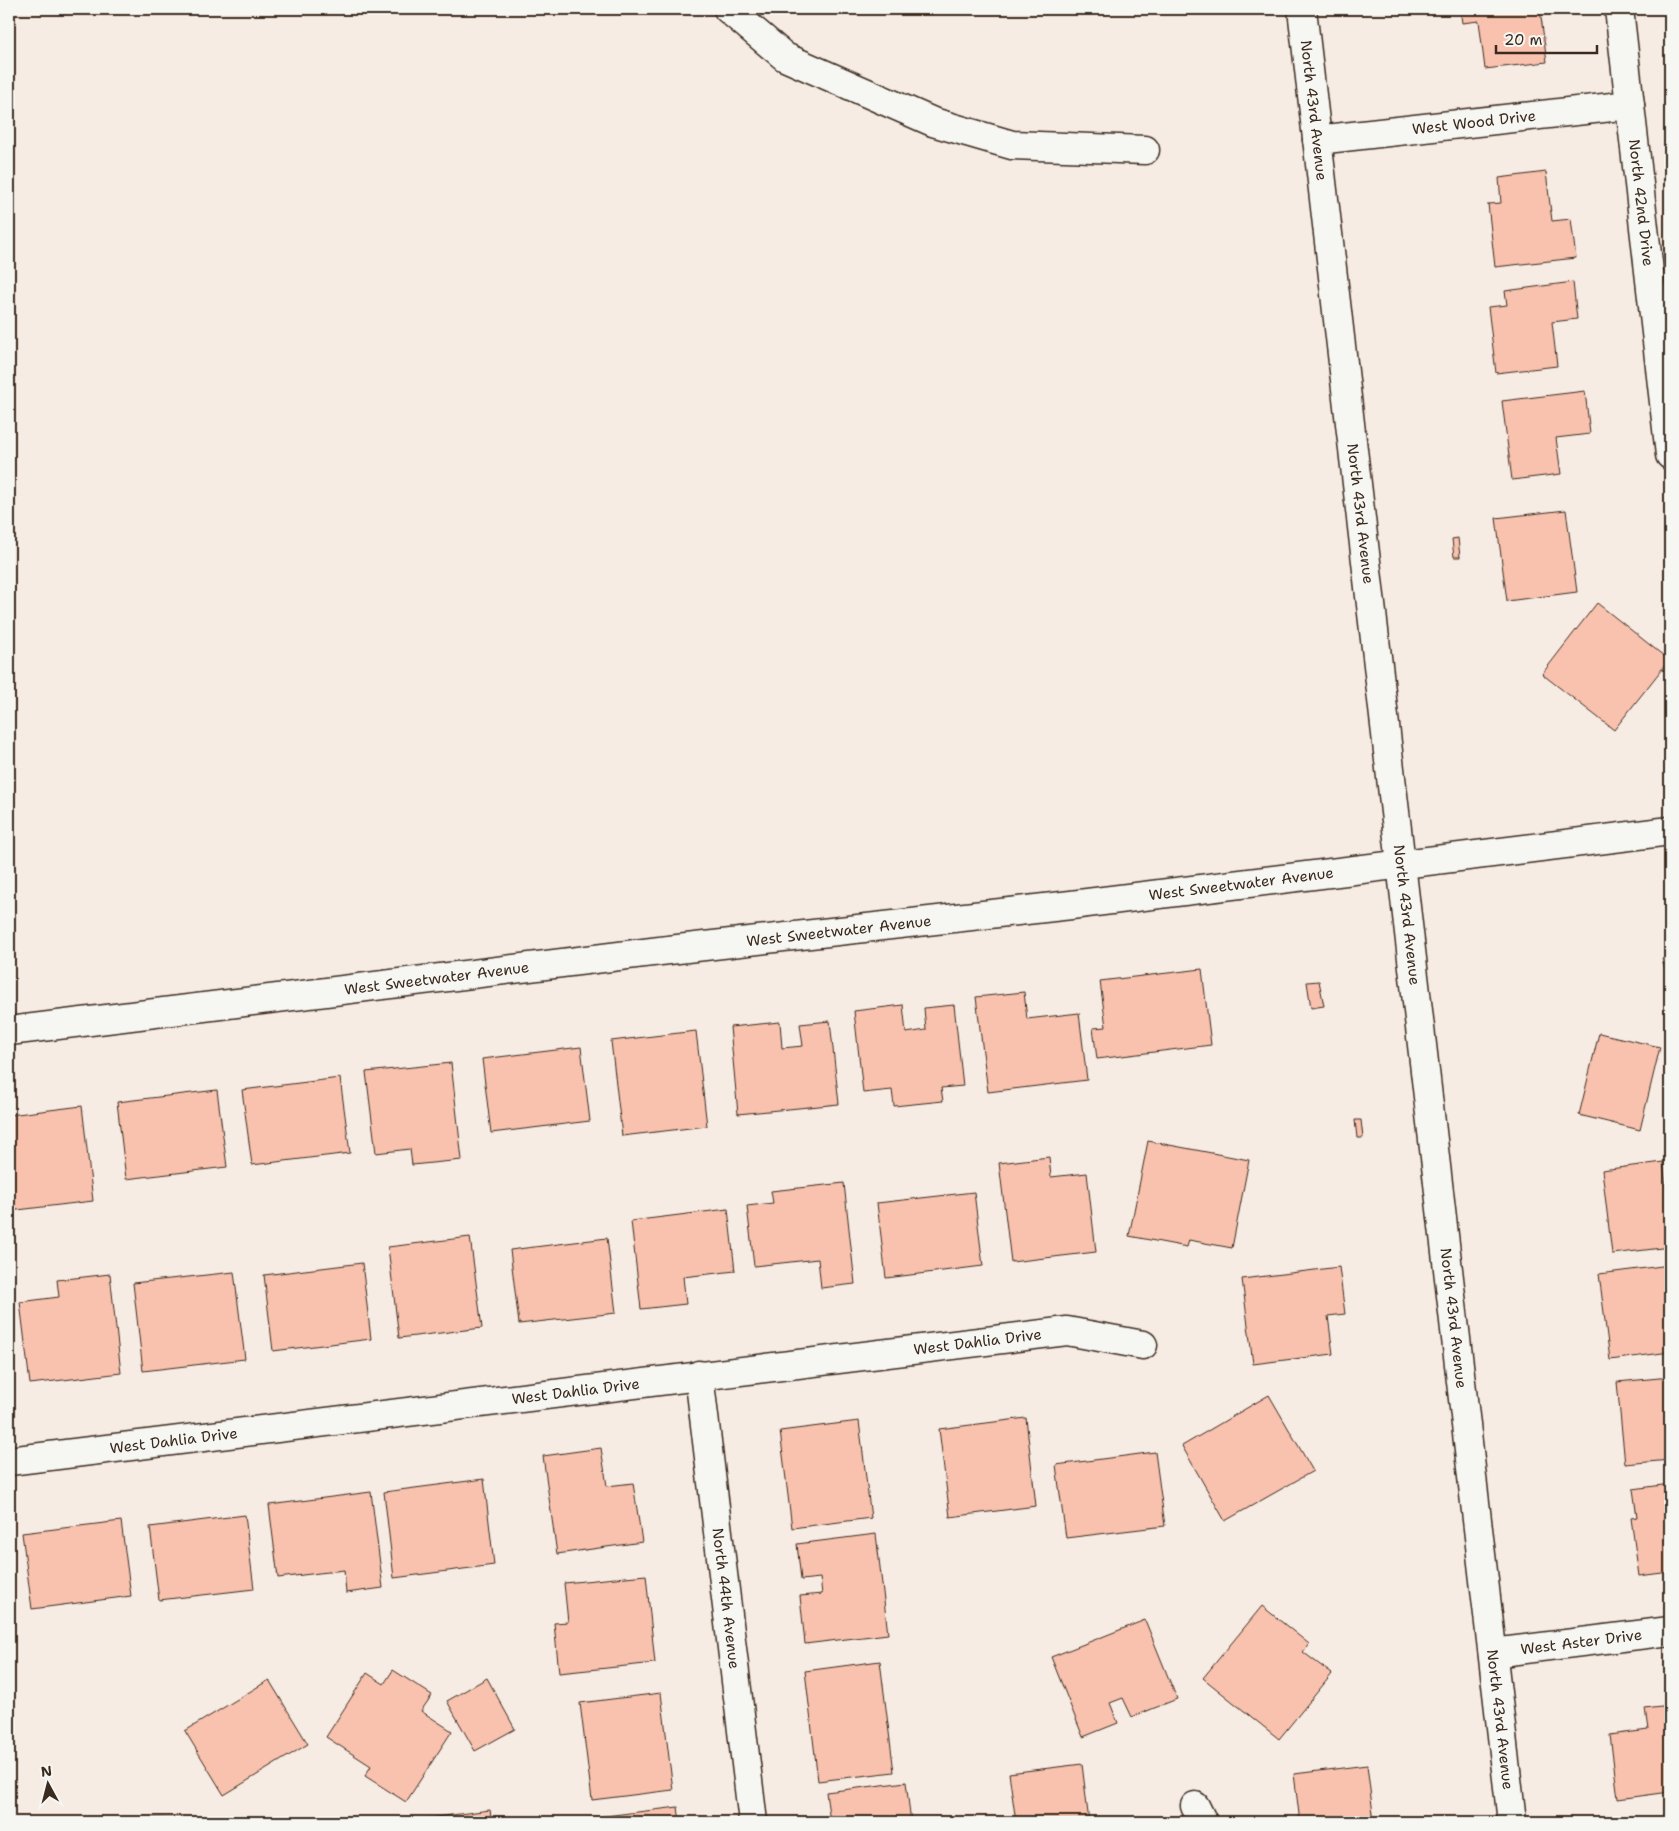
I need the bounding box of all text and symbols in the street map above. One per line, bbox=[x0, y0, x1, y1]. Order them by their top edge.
scale bar bbox=[1496, 22, 1598, 54]
text: 20 m bbox=[1504, 30, 1543, 50]
street label: North 43rd Avenue bbox=[1296, 39, 1332, 182]
street label: West Wood Drive bbox=[1411, 106, 1537, 139]
street label: North 42nd Drive bbox=[1624, 138, 1658, 267]
street label: North 43rd Avenue bbox=[1342, 442, 1379, 585]
street label: North 43rd Avenue bbox=[1389, 844, 1425, 986]
street label: West Sweetwater Avenue bbox=[1148, 863, 1335, 905]
street label: West Sweetwater Avenue bbox=[745, 911, 933, 951]
street label: West Sweetwater Avenue bbox=[343, 957, 530, 1000]
street label: North 43rd Avenue bbox=[1436, 1247, 1472, 1390]
street label: West Dahlia Drive bbox=[913, 1324, 1043, 1360]
street label: West Dahlia Drive bbox=[511, 1374, 641, 1409]
street label: West Dahlia Drive bbox=[109, 1423, 239, 1459]
street label: North 44th Avenue bbox=[708, 1527, 744, 1670]
street label: West Aster Drive bbox=[1519, 1625, 1643, 1659]
street label: North 43rd Avenue bbox=[1482, 1648, 1518, 1791]
north arrow bbox=[22, 1758, 72, 1808]
text: N bbox=[40, 1761, 53, 1781]

